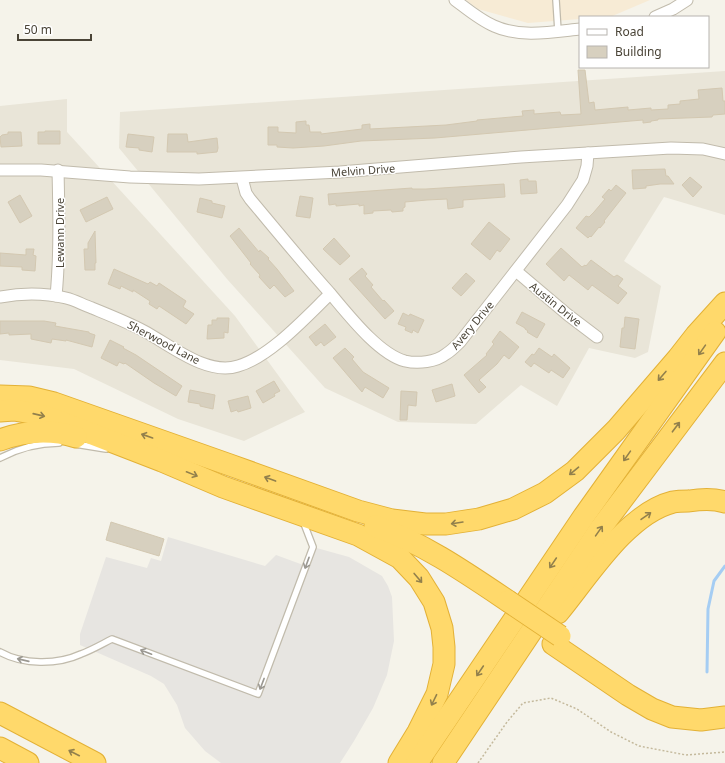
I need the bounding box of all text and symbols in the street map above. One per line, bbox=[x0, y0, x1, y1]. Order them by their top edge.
scale bar bbox=[18, 16, 91, 42]
legend bbox=[579, 16, 709, 68]
text: 50 m bbox=[24, 21, 52, 38]
text: Road bbox=[615, 23, 644, 40]
text: Building bbox=[615, 43, 662, 60]
street label: Melvin Drive bbox=[330, 160, 396, 180]
street label: Lewann Drive bbox=[52, 198, 67, 268]
street label: Austin Drive bbox=[527, 278, 585, 330]
street label: Avery Drive bbox=[447, 298, 497, 352]
street label: Sherwood Lane bbox=[125, 317, 203, 367]
one-way arrow bbox=[698, 345, 706, 356]
one-way arrow bbox=[658, 371, 667, 381]
one-way arrow bbox=[32, 412, 45, 419]
one-way arrow bbox=[672, 421, 681, 432]
one-way arrow bbox=[142, 431, 154, 439]
one-way arrow bbox=[623, 451, 631, 462]
one-way arrow bbox=[569, 467, 579, 476]
one-way arrow bbox=[186, 471, 198, 479]
one-way arrow bbox=[264, 475, 277, 482]
one-way arrow bbox=[640, 512, 651, 520]
one-way arrow bbox=[451, 519, 464, 527]
one-way arrow bbox=[595, 526, 603, 537]
one-way arrow bbox=[303, 556, 311, 568]
one-way arrow bbox=[548, 557, 556, 569]
one-way arrow bbox=[413, 572, 422, 582]
one-way arrow bbox=[141, 648, 153, 656]
one-way arrow bbox=[17, 655, 30, 663]
one-way arrow bbox=[476, 665, 484, 676]
one-way arrow bbox=[257, 678, 265, 690]
one-way arrow bbox=[430, 694, 437, 706]
one-way arrow bbox=[69, 748, 81, 756]

